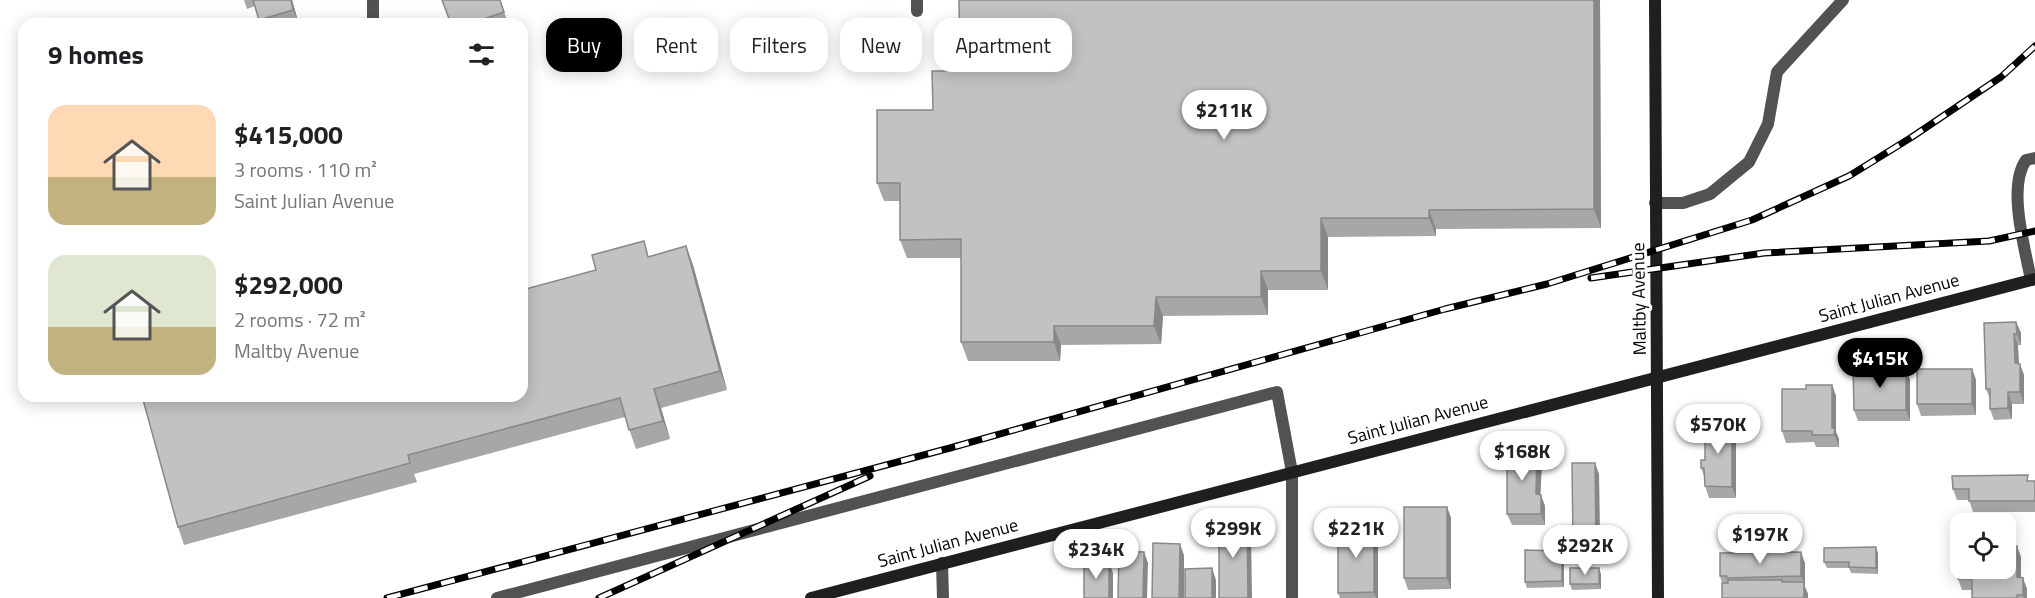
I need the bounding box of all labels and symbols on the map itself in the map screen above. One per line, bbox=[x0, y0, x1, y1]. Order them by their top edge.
pin: $211K bbox=[1182, 90, 1266, 141]
street label: Maltby Avenue bbox=[1624, 242, 1653, 356]
street label: Saint Julian Avenue bbox=[1816, 266, 1962, 329]
pin: $415K bbox=[1838, 338, 1922, 389]
street label: Saint Julian Avenue bbox=[1345, 388, 1491, 451]
pin: $570K bbox=[1676, 404, 1760, 455]
pin: $168K bbox=[1480, 431, 1564, 482]
pin: $299K bbox=[1191, 508, 1275, 559]
pin: $221K bbox=[1314, 508, 1398, 559]
street label: Saint Julian Avenue bbox=[875, 511, 1021, 574]
pin: $197K bbox=[1718, 514, 1802, 565]
pin: $292K bbox=[1543, 525, 1627, 576]
pin: $234K bbox=[1054, 529, 1138, 580]

